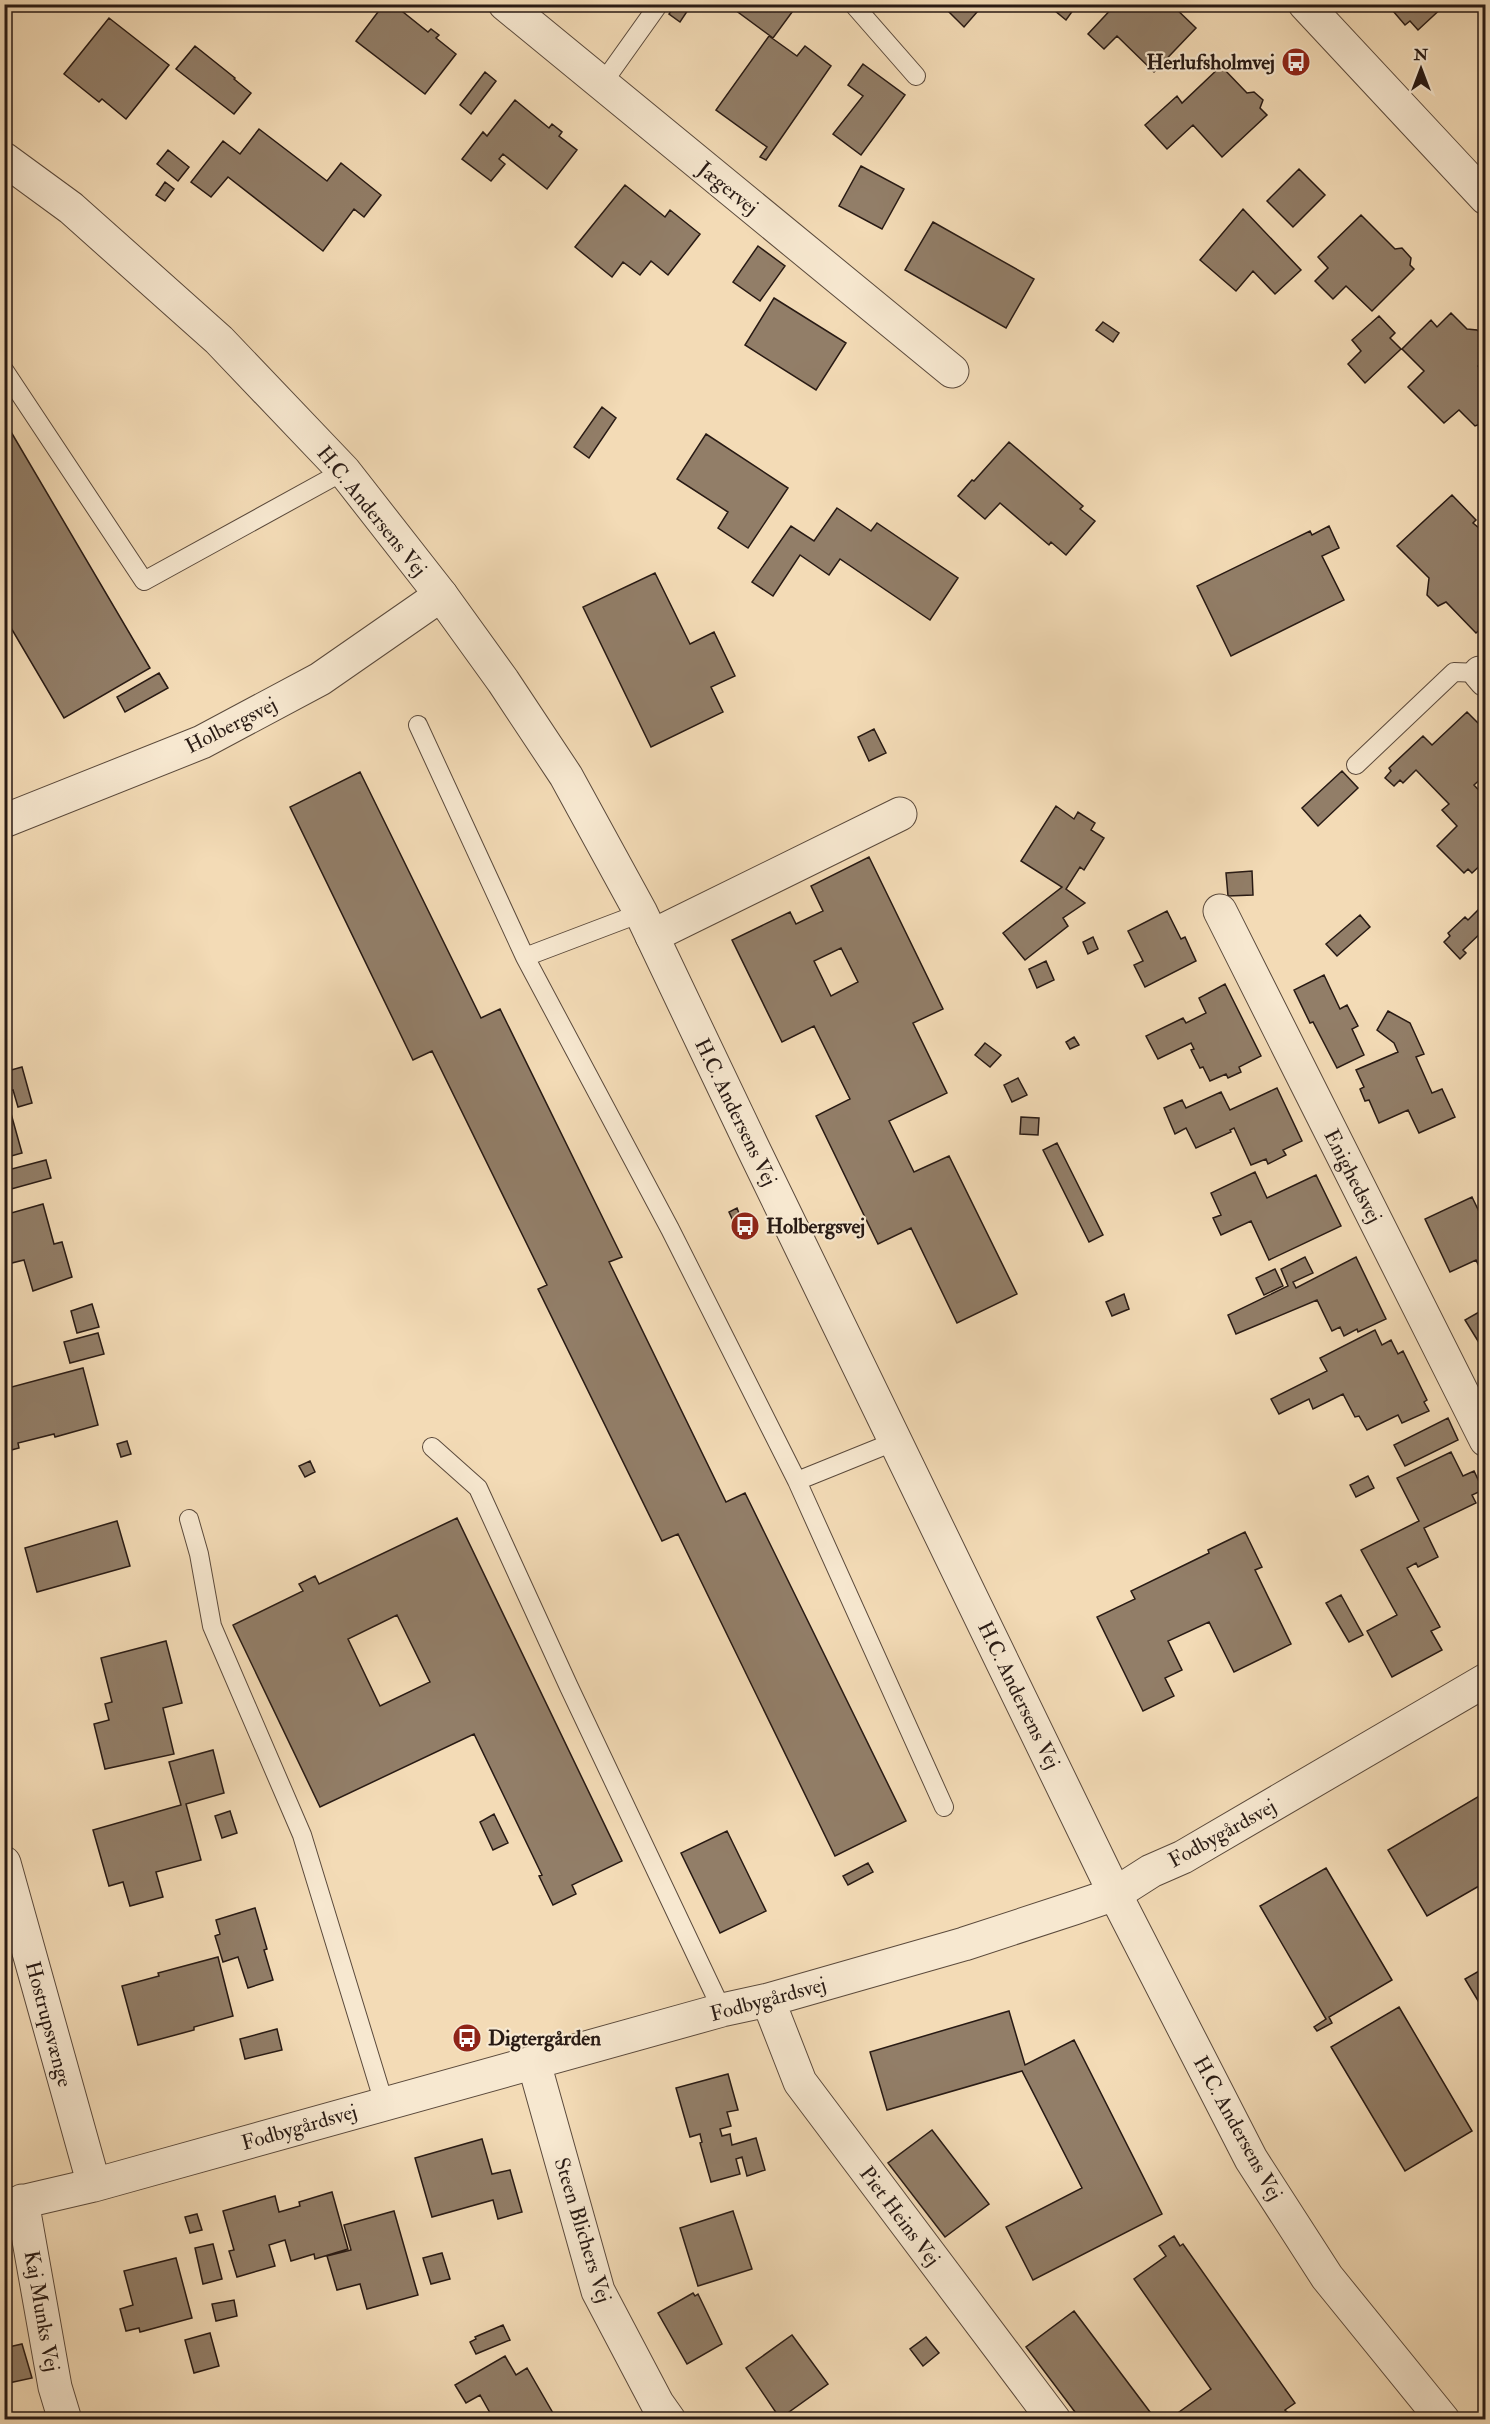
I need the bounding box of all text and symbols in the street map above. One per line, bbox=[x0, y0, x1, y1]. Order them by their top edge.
north arrow bbox=[1391, 39, 1451, 99]
text: N bbox=[1413, 45, 1429, 65]
bus stop icon: Herlufsholmvej bbox=[1280, 46, 1312, 78]
place label: Herlufsholmvej bbox=[1147, 49, 1275, 76]
street label: Jægervej bbox=[691, 155, 764, 221]
street label: H.C. Andersens Vej bbox=[311, 440, 433, 582]
street label: Holbergsvej bbox=[181, 691, 282, 760]
street label: H.C. Andersens Vej bbox=[688, 1034, 783, 1190]
street label: Enighedsvej bbox=[1317, 1125, 1388, 1228]
bus stop icon: Holbergsvej bbox=[729, 1210, 761, 1242]
place label: Holbergsvej bbox=[766, 1213, 865, 1240]
street label: H.C. Andersens Vej bbox=[971, 1617, 1066, 1773]
street label: Fodbygårdsvej bbox=[1164, 1793, 1281, 1874]
street label: Hostrupsvænge bbox=[19, 1958, 78, 2090]
street label: Fodbygårdsvej bbox=[707, 1971, 829, 2028]
bus stop icon: Digtergården bbox=[451, 2022, 483, 2054]
place label: Digtergården bbox=[488, 2025, 601, 2052]
street label: H.C. Andersens Vej bbox=[1187, 2051, 1288, 2205]
street label: Fodbygårdsvej bbox=[238, 2098, 360, 2157]
street label: Steen Blichers Vej bbox=[548, 2154, 617, 2306]
street label: Piet Heins Vej bbox=[853, 2161, 946, 2272]
street label: Kaj Munks Vej bbox=[18, 2248, 65, 2374]

